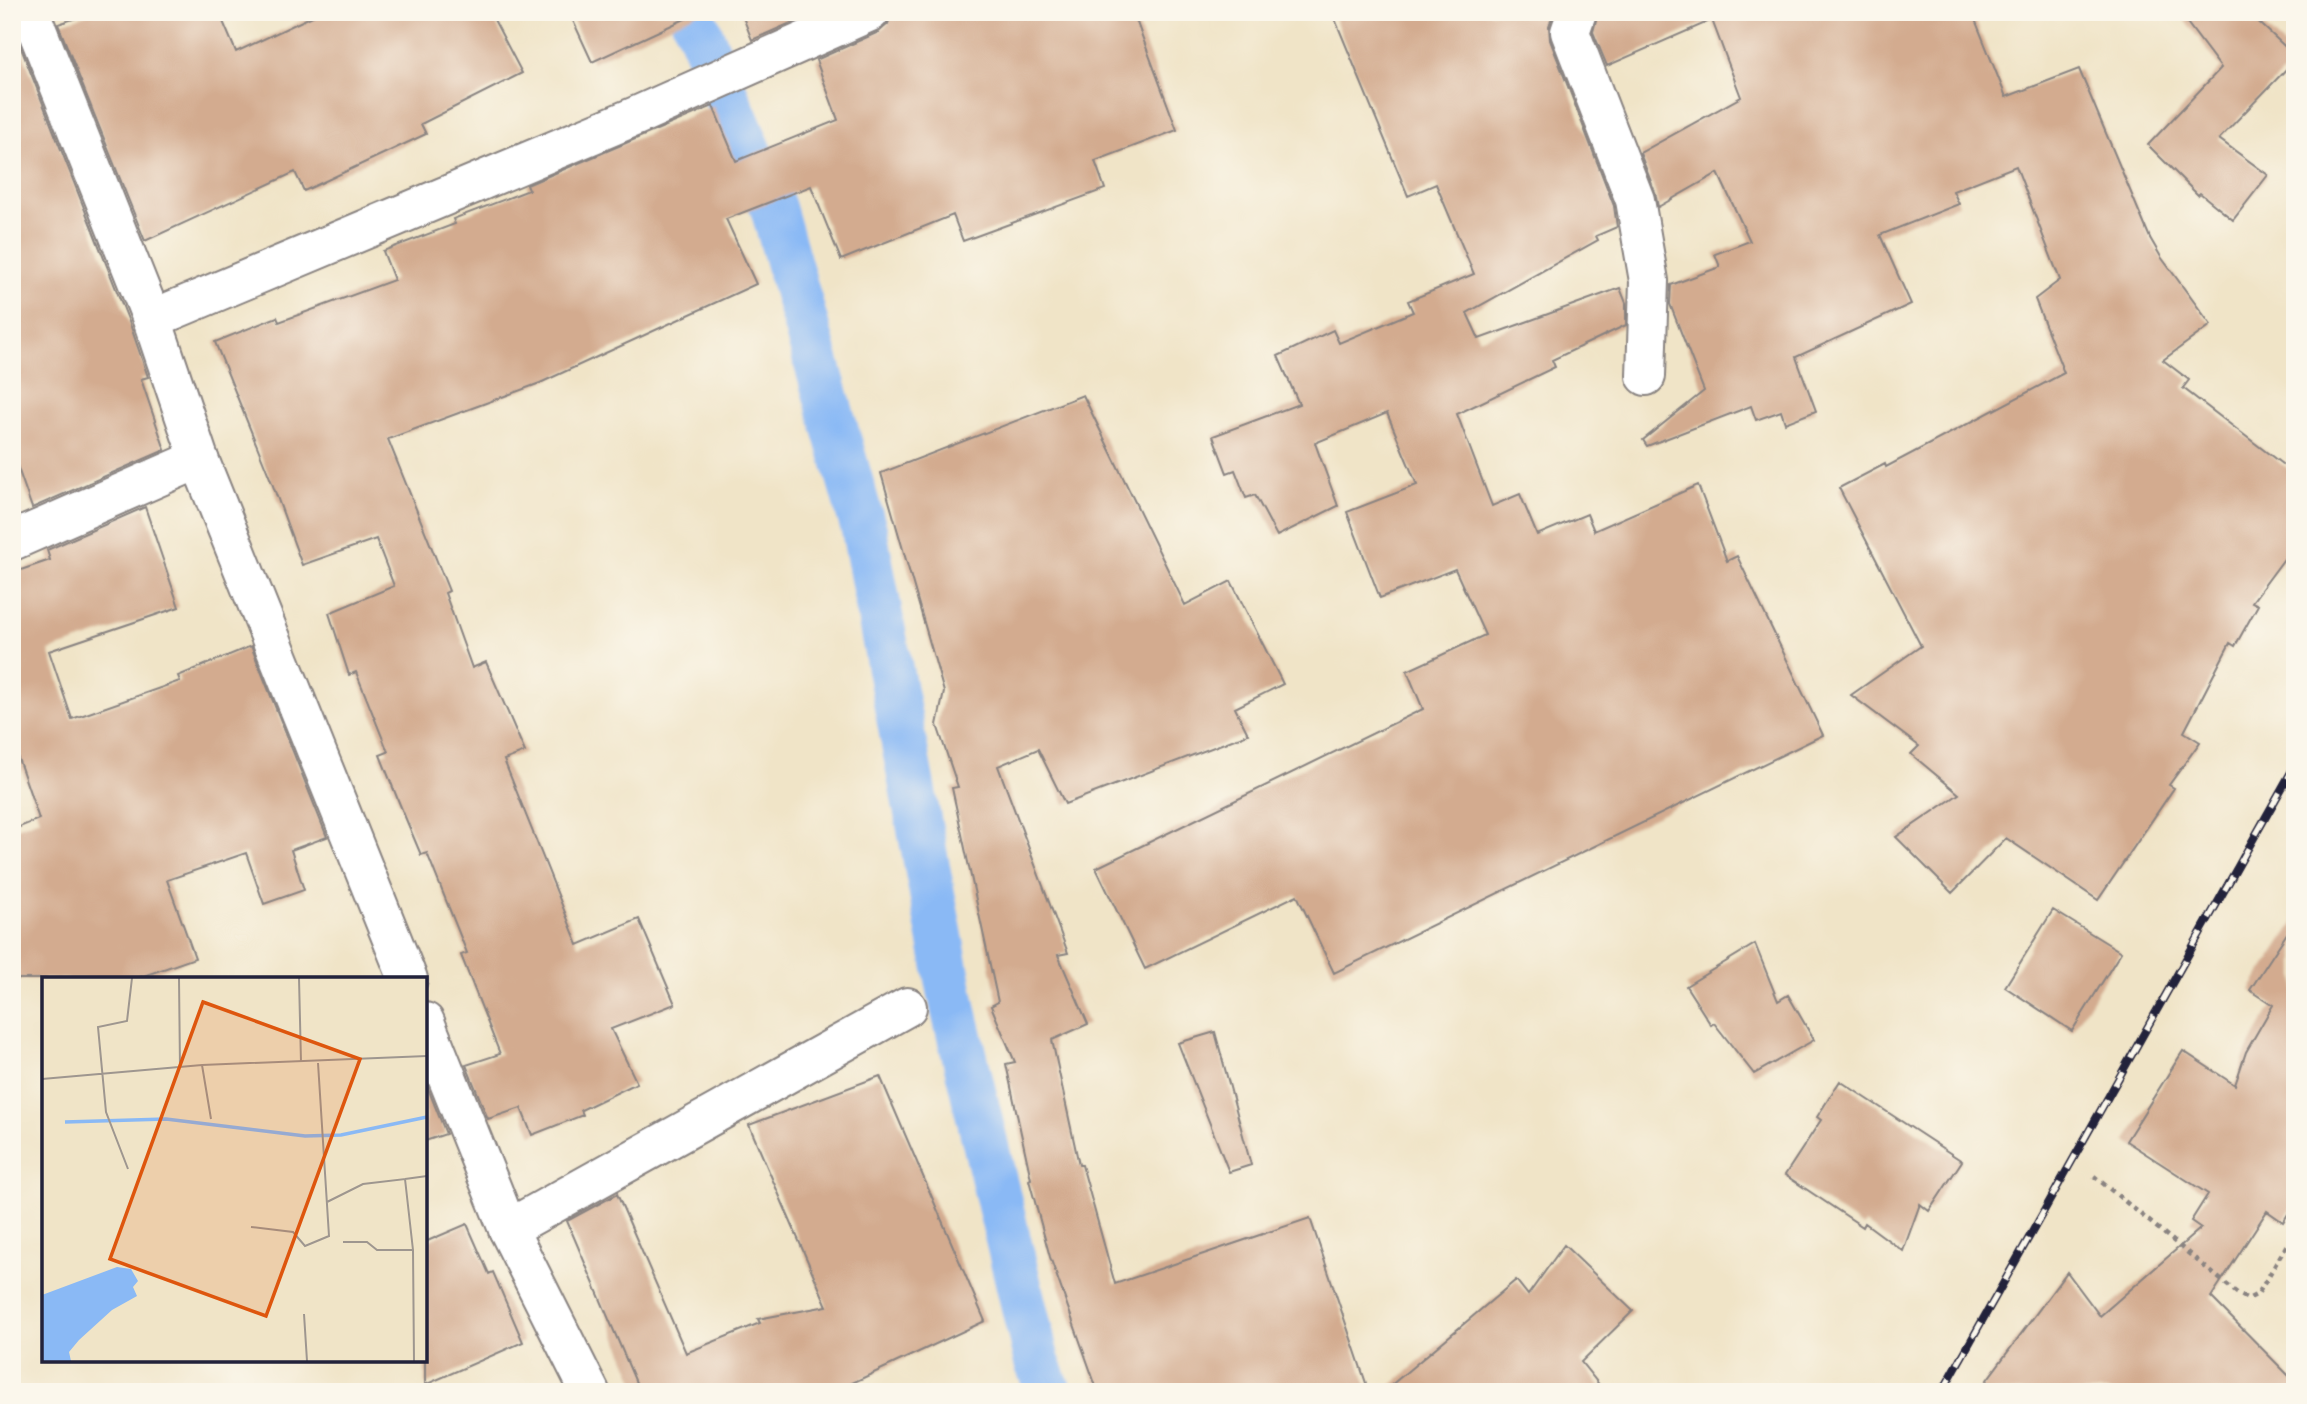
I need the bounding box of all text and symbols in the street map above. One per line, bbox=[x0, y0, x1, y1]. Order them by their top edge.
inset map bbox=[42, 977, 427, 1362]

